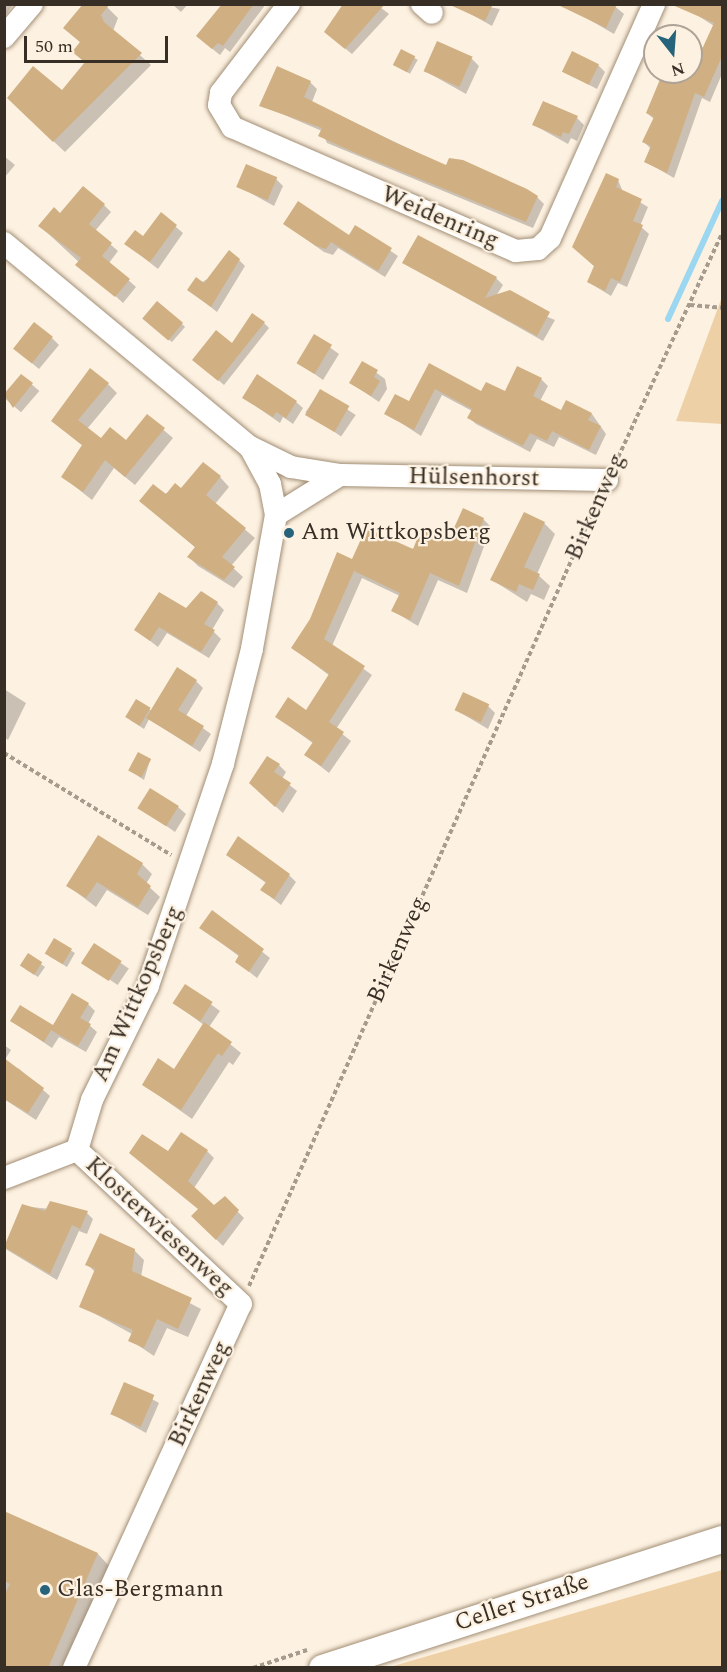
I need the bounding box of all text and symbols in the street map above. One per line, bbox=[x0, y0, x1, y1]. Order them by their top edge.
scale bar bbox=[27, 24, 171, 62]
north arrow bbox=[643, 24, 703, 84]
text: 50 m bbox=[35, 33, 73, 60]
text: N bbox=[668, 56, 687, 83]
street label: Weidenring bbox=[377, 180, 503, 256]
street label: Birkenweg bbox=[560, 449, 632, 565]
street label: Hülsenhorst bbox=[408, 462, 540, 494]
place label: Am Wittkopsberg bbox=[301, 519, 491, 547]
marker: Am Wittkopsberg bbox=[282, 526, 296, 540]
street label: Birkenweg bbox=[362, 892, 434, 1008]
street label: Am Wittkopsberg bbox=[86, 901, 190, 1087]
street label: Klosterwiesenweg bbox=[79, 1151, 239, 1303]
street label: Birkenweg bbox=[163, 1336, 237, 1452]
street label: Celler Straße bbox=[451, 1568, 593, 1638]
place label: Glas-Bergmann bbox=[57, 1576, 224, 1604]
marker: Glas-Bergmann bbox=[38, 1583, 52, 1597]

